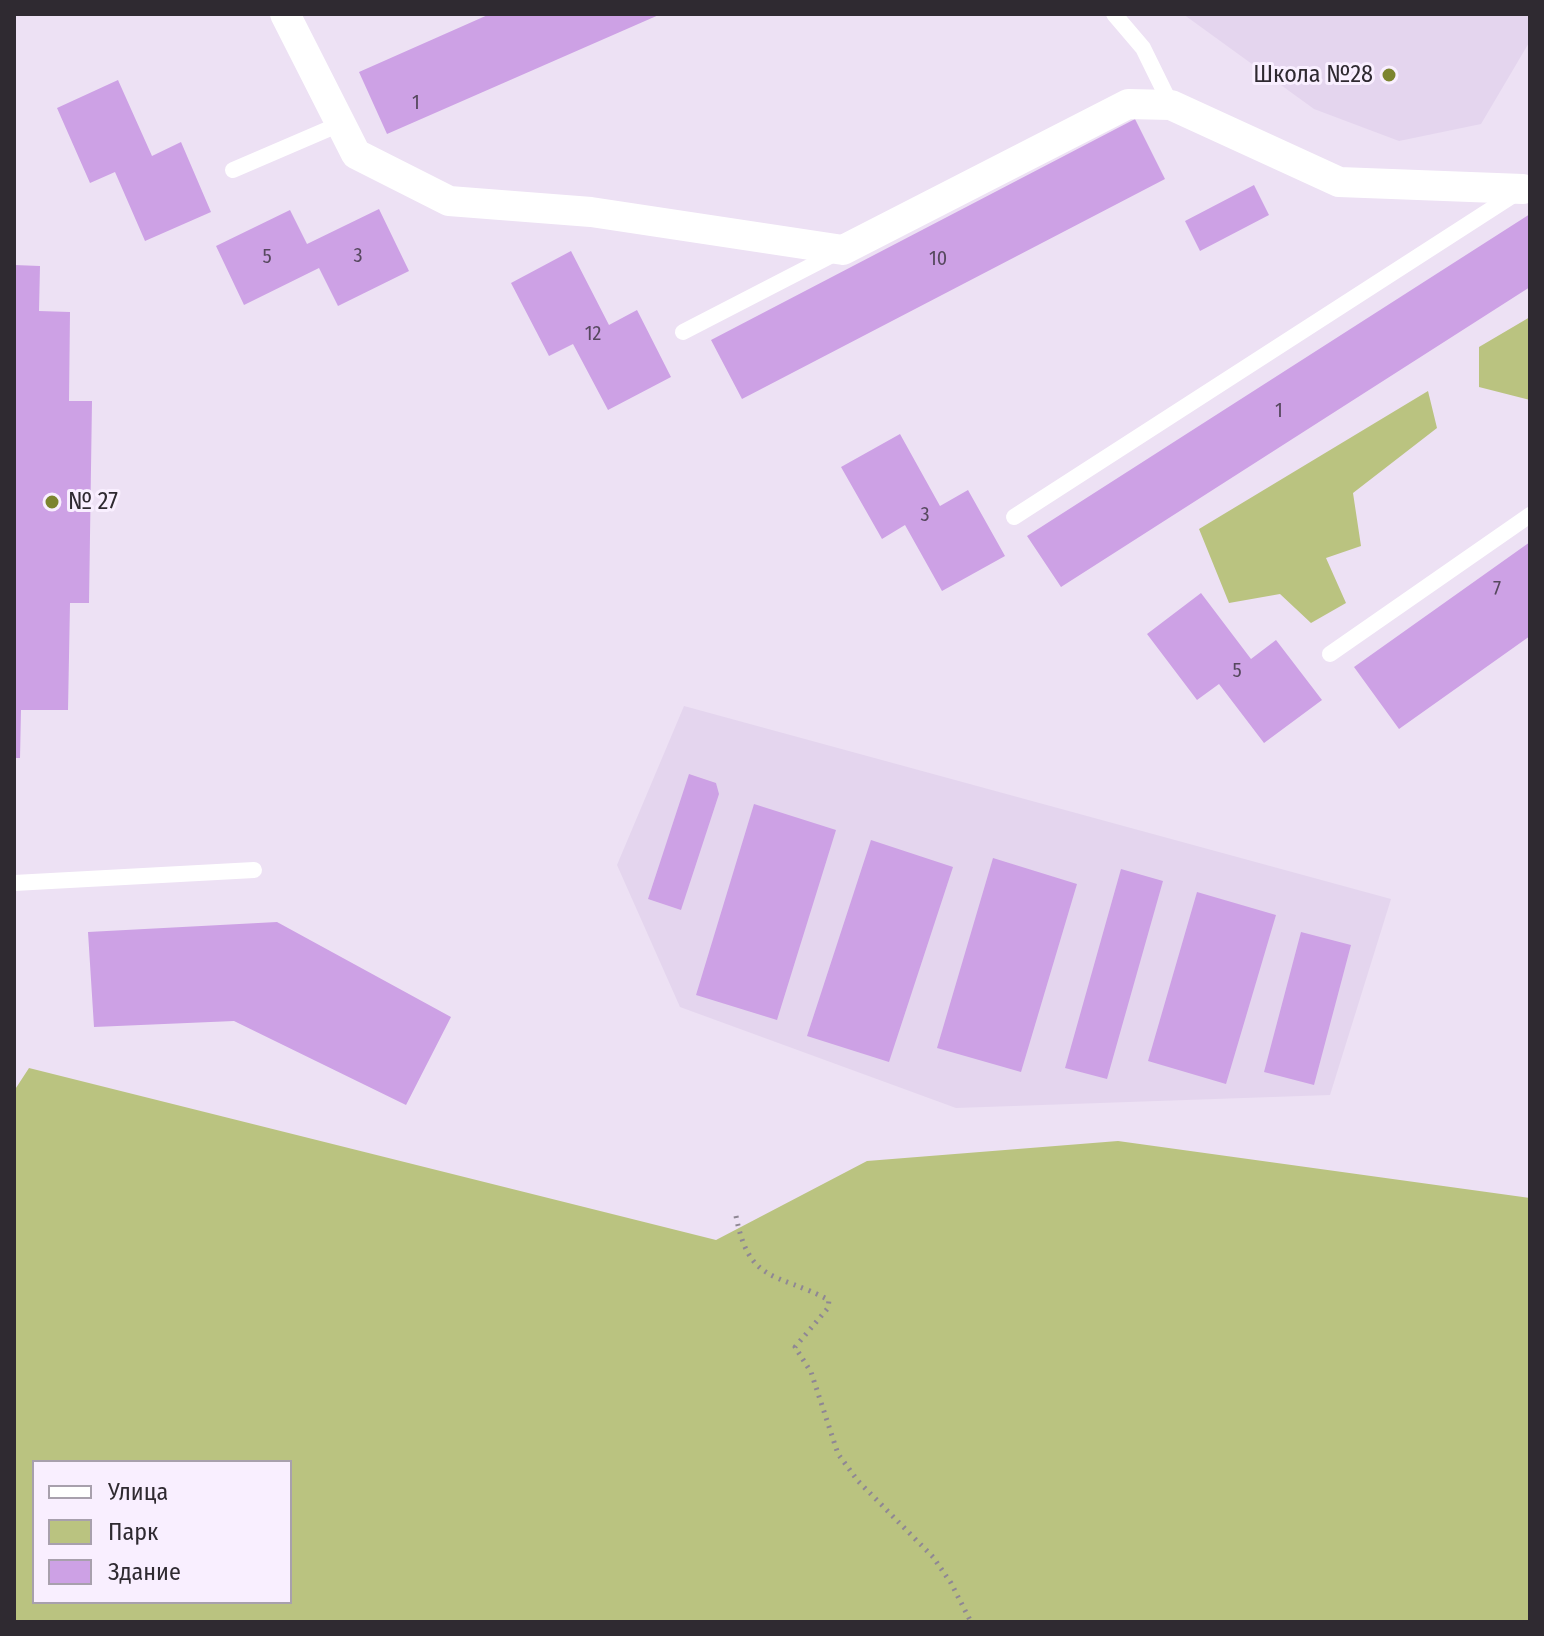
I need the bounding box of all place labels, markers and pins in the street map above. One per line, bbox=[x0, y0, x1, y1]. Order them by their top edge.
place label: Школа №28 bbox=[1253, 61, 1373, 89]
marker: Школа №28 bbox=[1380, 66, 1398, 84]
place label: № 27 bbox=[68, 488, 118, 516]
marker: № 27 bbox=[43, 493, 61, 511]

